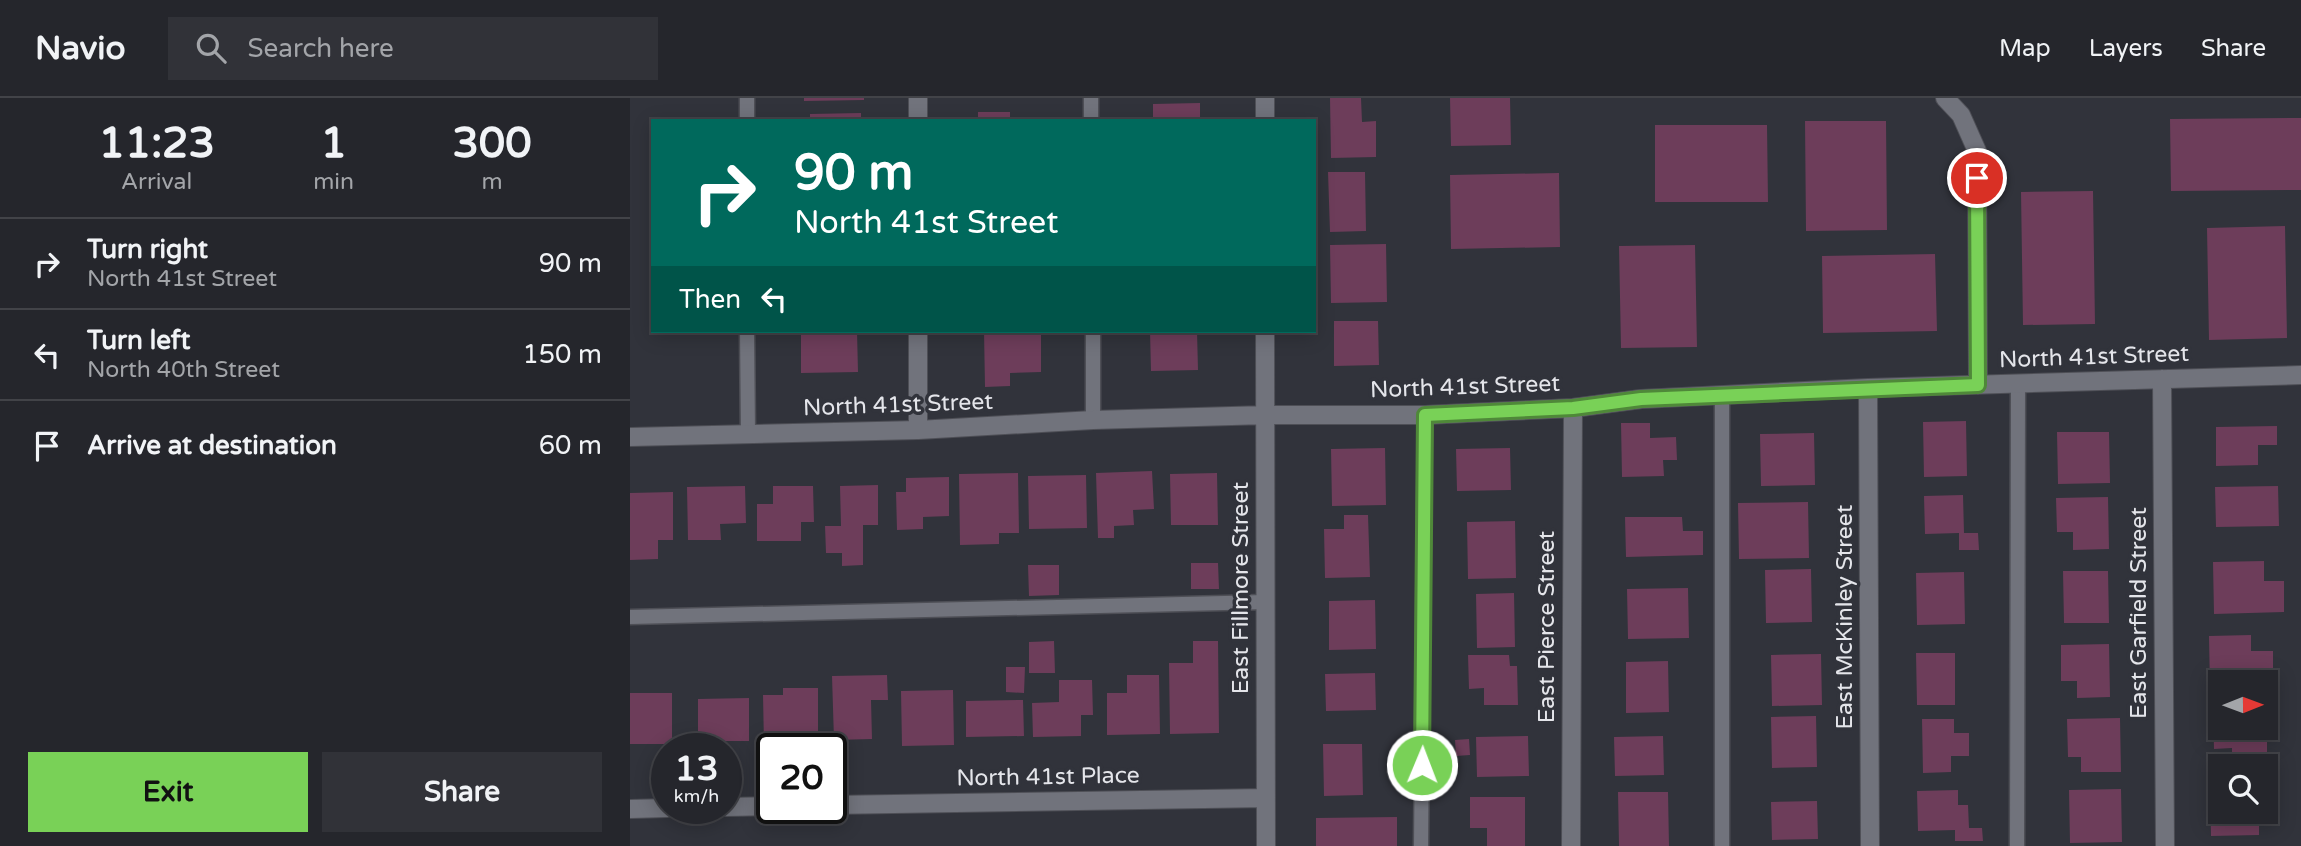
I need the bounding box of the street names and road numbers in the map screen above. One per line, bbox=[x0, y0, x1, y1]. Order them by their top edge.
street label: North 41st Street bbox=[1999, 340, 2190, 374]
street label: North 41st Street bbox=[1370, 370, 1561, 404]
street label: North 41st Street bbox=[803, 388, 994, 422]
street label: East Fillmore Street bbox=[1227, 482, 1255, 694]
street label: East McKinley Street bbox=[1831, 504, 1859, 730]
street label: East Garfield Street bbox=[2125, 507, 2153, 719]
street label: East Pierce Street bbox=[1533, 531, 1561, 723]
street label: North 41st Place bbox=[956, 761, 1140, 793]

